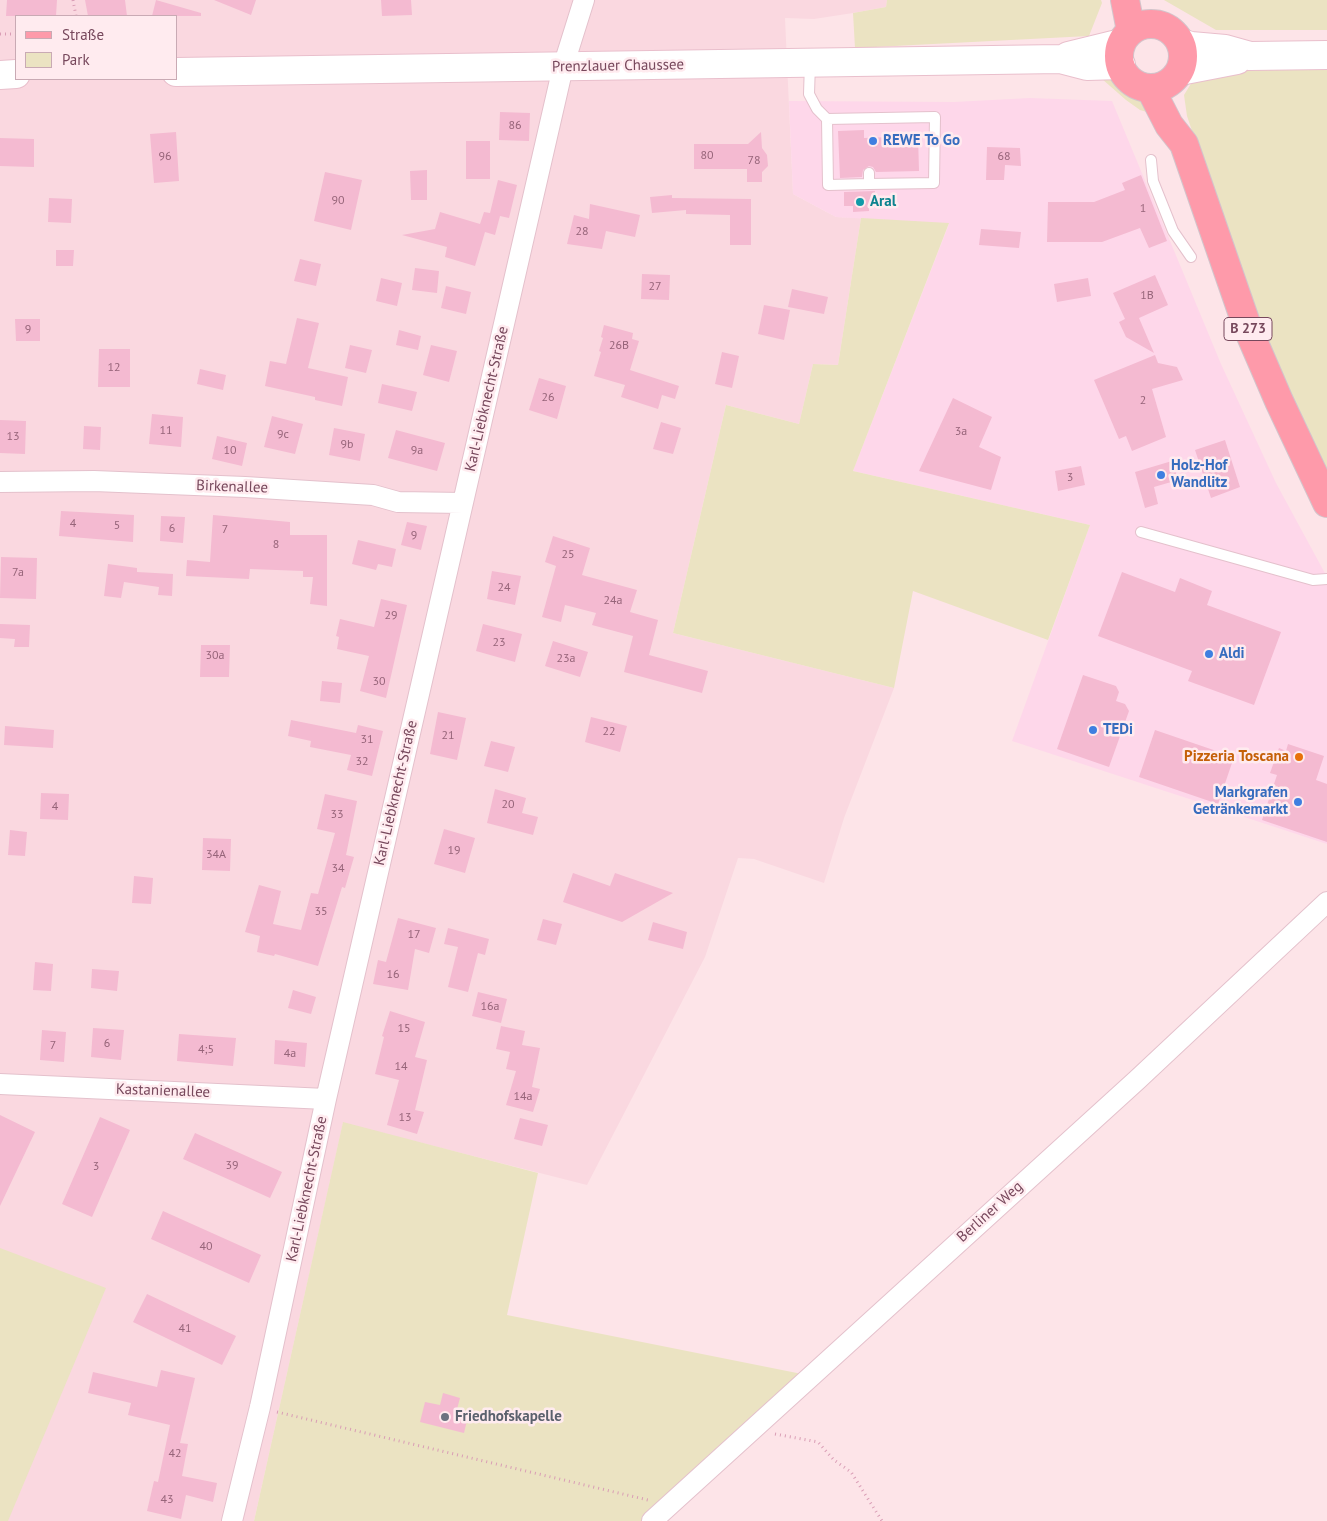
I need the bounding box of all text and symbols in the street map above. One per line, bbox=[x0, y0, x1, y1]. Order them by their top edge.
legend bbox=[15, 15, 178, 80]
text: Straße bbox=[62, 25, 104, 44]
text: Park bbox=[62, 50, 90, 69]
street label: Prenzlauer Chaussee bbox=[552, 56, 684, 76]
house number: 86 bbox=[508, 119, 522, 133]
place label: REWE To Go bbox=[883, 132, 960, 150]
marker: REWE To Go bbox=[867, 135, 879, 147]
house number: 80 bbox=[700, 149, 714, 163]
house number: 96 bbox=[158, 150, 172, 164]
house number: 68 bbox=[997, 150, 1011, 164]
house number: 78 bbox=[747, 154, 761, 168]
place label: Aral bbox=[870, 193, 896, 211]
house number: 90 bbox=[331, 194, 345, 208]
marker: Aral bbox=[854, 196, 866, 208]
house number: 1 bbox=[1140, 202, 1146, 216]
house number: 28 bbox=[575, 225, 589, 239]
house number: 27 bbox=[648, 280, 662, 294]
house number: 1B bbox=[1140, 289, 1154, 303]
road number: B 273 bbox=[1224, 318, 1272, 340]
house number: 9 bbox=[25, 323, 31, 337]
street label: Karl-Liebknecht-Straße bbox=[462, 325, 512, 473]
house number: 26B bbox=[609, 339, 629, 353]
house number: 12 bbox=[107, 361, 121, 375]
house number: 26 bbox=[541, 391, 555, 405]
house number: 2 bbox=[1140, 394, 1146, 408]
house number: 11 bbox=[159, 424, 173, 438]
house number: 3a bbox=[955, 425, 967, 439]
house number: 9c bbox=[277, 428, 289, 442]
house number: 13 bbox=[6, 430, 20, 444]
house number: 9b bbox=[340, 438, 354, 452]
house number: 10 bbox=[223, 444, 237, 458]
house number: 9a bbox=[411, 444, 423, 458]
place label: Holz-Hof Wandlitz bbox=[1171, 457, 1227, 492]
marker: Holz-Hof Wandlitz bbox=[1155, 469, 1167, 481]
house number: 3 bbox=[1067, 471, 1073, 485]
street label: Birkenallee bbox=[196, 477, 268, 497]
house number: 4 bbox=[70, 517, 76, 531]
house number: 5 bbox=[114, 519, 120, 533]
house number: 6 bbox=[169, 522, 175, 536]
house number: 7 bbox=[222, 523, 228, 537]
house number: 9 bbox=[411, 529, 417, 543]
house number: 8 bbox=[273, 538, 279, 552]
house number: 25 bbox=[561, 548, 575, 562]
house number: 7a bbox=[12, 566, 24, 580]
house number: 24 bbox=[497, 581, 511, 595]
house number: 24a bbox=[603, 594, 623, 608]
house number: 29 bbox=[384, 609, 398, 623]
house number: 23 bbox=[492, 636, 506, 650]
place label: Aldi bbox=[1219, 645, 1245, 663]
marker: Aldi bbox=[1203, 648, 1215, 660]
house number: 30a bbox=[205, 649, 225, 663]
house number: 23a bbox=[556, 652, 576, 666]
house number: 30 bbox=[372, 675, 386, 689]
street label: Karl-Liebknecht-Straße bbox=[371, 719, 421, 867]
place label: TEDi bbox=[1103, 721, 1133, 739]
marker: TEDi bbox=[1087, 724, 1099, 736]
house number: 22 bbox=[602, 725, 616, 739]
house number: 21 bbox=[441, 729, 455, 743]
house number: 31 bbox=[360, 733, 374, 747]
place label: Pizzeria Toscana bbox=[1184, 748, 1289, 766]
marker: Pizzeria Toscana bbox=[1293, 751, 1305, 763]
house number: 32 bbox=[355, 755, 369, 769]
place label: Markgrafen Getränkemarkt bbox=[1193, 784, 1288, 819]
marker: Markgrafen Getränkemarkt bbox=[1292, 796, 1304, 808]
house number: 20 bbox=[501, 798, 515, 812]
house number: 4 bbox=[52, 800, 58, 814]
house number: 33 bbox=[330, 808, 344, 822]
house number: 19 bbox=[447, 844, 461, 858]
house number: 34A bbox=[206, 848, 226, 862]
house number: 34 bbox=[331, 862, 345, 876]
house number: 35 bbox=[314, 905, 328, 919]
house number: 17 bbox=[407, 928, 421, 942]
house number: 16 bbox=[386, 968, 400, 982]
house number: 16a bbox=[480, 1000, 500, 1014]
house number: 15 bbox=[397, 1022, 411, 1036]
house number: 6 bbox=[104, 1037, 110, 1051]
house number: 7 bbox=[50, 1039, 56, 1053]
house number: 4;5 bbox=[198, 1043, 214, 1057]
house number: 4a bbox=[284, 1047, 296, 1061]
house number: 14 bbox=[394, 1060, 408, 1074]
street label: Kastanienallee bbox=[116, 1080, 210, 1102]
house number: 14a bbox=[513, 1090, 533, 1104]
house number: 13 bbox=[398, 1111, 412, 1125]
street label: Karl-Liebknecht-Straße bbox=[283, 1115, 331, 1263]
house number: 39 bbox=[225, 1159, 239, 1173]
house number: 3 bbox=[93, 1160, 99, 1174]
street label: Berliner Weg bbox=[953, 1178, 1027, 1246]
house number: 40 bbox=[199, 1240, 213, 1254]
house number: 41 bbox=[178, 1322, 192, 1336]
place label: Friedhofskapelle bbox=[455, 1408, 562, 1426]
marker: Friedhofskapelle bbox=[439, 1411, 451, 1423]
house number: 42 bbox=[168, 1447, 182, 1461]
house number: 43 bbox=[160, 1493, 174, 1507]

